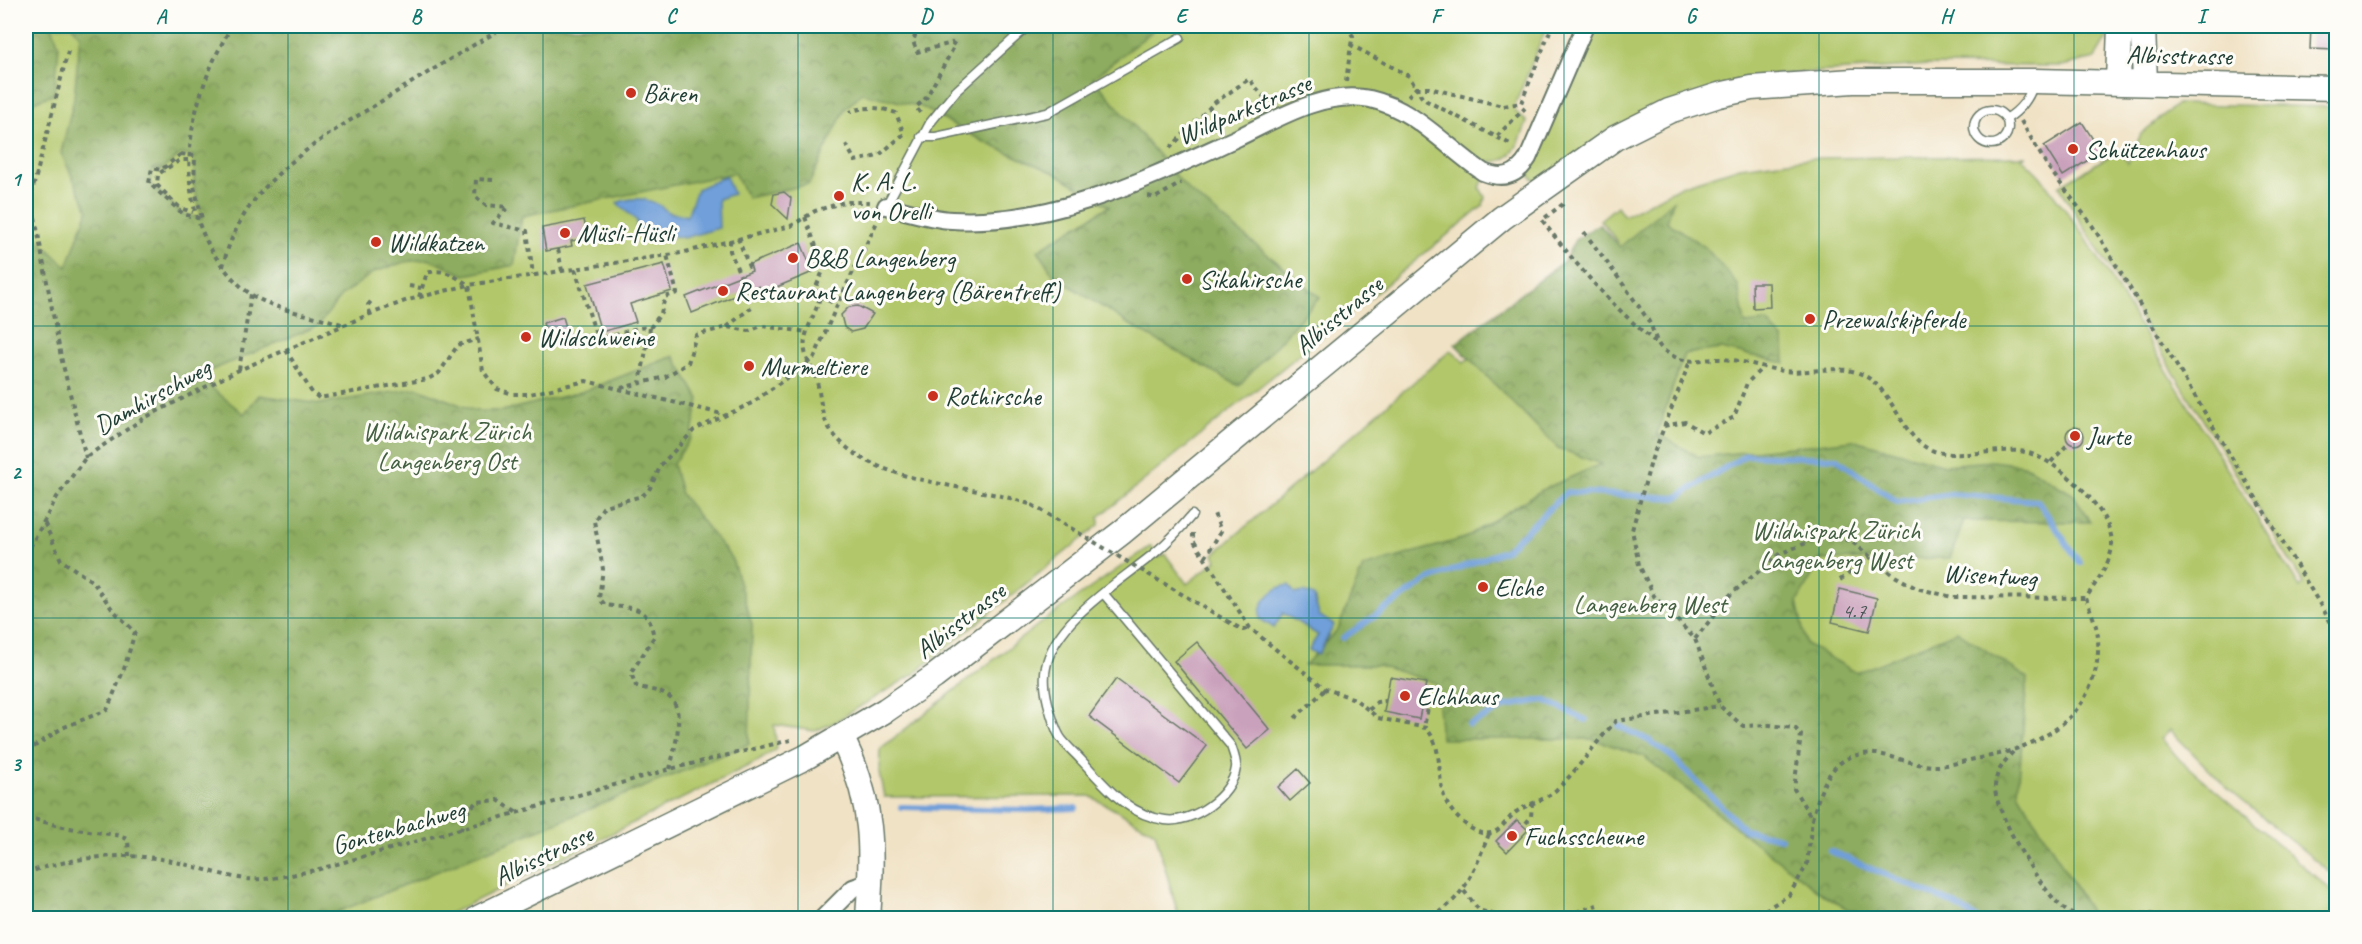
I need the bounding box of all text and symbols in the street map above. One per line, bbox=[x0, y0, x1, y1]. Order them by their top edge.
text: A bbox=[156, 4, 168, 29]
text: B bbox=[411, 4, 423, 29]
text: C bbox=[666, 4, 678, 29]
text: D bbox=[920, 4, 934, 29]
text: E bbox=[1176, 4, 1190, 29]
text: F bbox=[1431, 4, 1445, 29]
text: G bbox=[1686, 4, 1699, 29]
text: H bbox=[1940, 4, 1955, 29]
text: I bbox=[2197, 4, 2210, 29]
street label: Albisstrasse bbox=[2126, 38, 2234, 73]
street label: Wildparkstrasse bbox=[1173, 66, 1318, 152]
place label: Bären bbox=[643, 77, 698, 110]
marker: Bären bbox=[624, 86, 638, 100]
place label: Schützenhaus bbox=[2085, 133, 2208, 166]
marker: Schützenhaus bbox=[2066, 142, 2080, 156]
place label: K. A. L. von Orelli bbox=[851, 165, 934, 228]
text: 1 bbox=[12, 167, 23, 192]
marker: K. A. L. von Orelli bbox=[832, 189, 846, 203]
place label: Müsli-Hüsli bbox=[577, 217, 677, 250]
place label: Wildkatzen bbox=[388, 226, 485, 259]
marker: Müsli-Hüsli bbox=[558, 226, 572, 240]
marker: Wildkatzen bbox=[369, 235, 383, 249]
place label: B&B Langenberg bbox=[805, 242, 957, 275]
marker: B&B Langenberg bbox=[786, 251, 800, 265]
place label: Sikahirsche bbox=[1199, 263, 1304, 296]
street label: Albisstrasse bbox=[1287, 268, 1391, 362]
marker: Sikahirsche bbox=[1180, 272, 1194, 286]
place label: Restaurant Langenberg (Bärentreff) bbox=[735, 275, 1062, 308]
marker: Restaurant Langenberg (Bärentreff) bbox=[716, 284, 730, 298]
place label: Przewalskipferde bbox=[1822, 303, 1967, 336]
marker: Przewalskipferde bbox=[1803, 312, 1817, 326]
place label: Wildschweine bbox=[538, 321, 655, 354]
marker: Wildschweine bbox=[519, 330, 533, 344]
street label: Damhirschweg bbox=[88, 350, 218, 442]
place label: Murmeltiere bbox=[761, 350, 868, 383]
marker: Murmeltiere bbox=[742, 359, 756, 373]
place label: Rothirsche bbox=[945, 380, 1042, 413]
marker: Rothirsche bbox=[926, 389, 940, 403]
park label: Wildnispark Zürich Langenberg Ost bbox=[363, 415, 532, 478]
place label: Jurte bbox=[2085, 420, 2132, 453]
marker: Jurte bbox=[2068, 429, 2082, 443]
text: 2 bbox=[12, 460, 23, 485]
park label: Wildnispark Zürich Langenberg West bbox=[1752, 514, 1921, 577]
street label: Wisentweg bbox=[1943, 557, 2039, 595]
place label: Elche bbox=[1495, 571, 1545, 604]
street label: Albisstrasse bbox=[908, 574, 1013, 666]
marker: Elche bbox=[1476, 580, 1490, 594]
park label: Langenberg West bbox=[1573, 588, 1729, 621]
house number: 4.7 bbox=[1842, 597, 1867, 625]
place label: Elchhaus bbox=[1417, 680, 1500, 713]
marker: Elchhaus bbox=[1398, 689, 1412, 703]
text: 3 bbox=[12, 752, 23, 777]
street label: Gontenbachweg bbox=[328, 792, 470, 862]
street label: Albisstrasse bbox=[488, 817, 599, 893]
place label: Fuchsscheune bbox=[1524, 820, 1645, 853]
marker: Fuchsscheune bbox=[1505, 829, 1519, 843]

